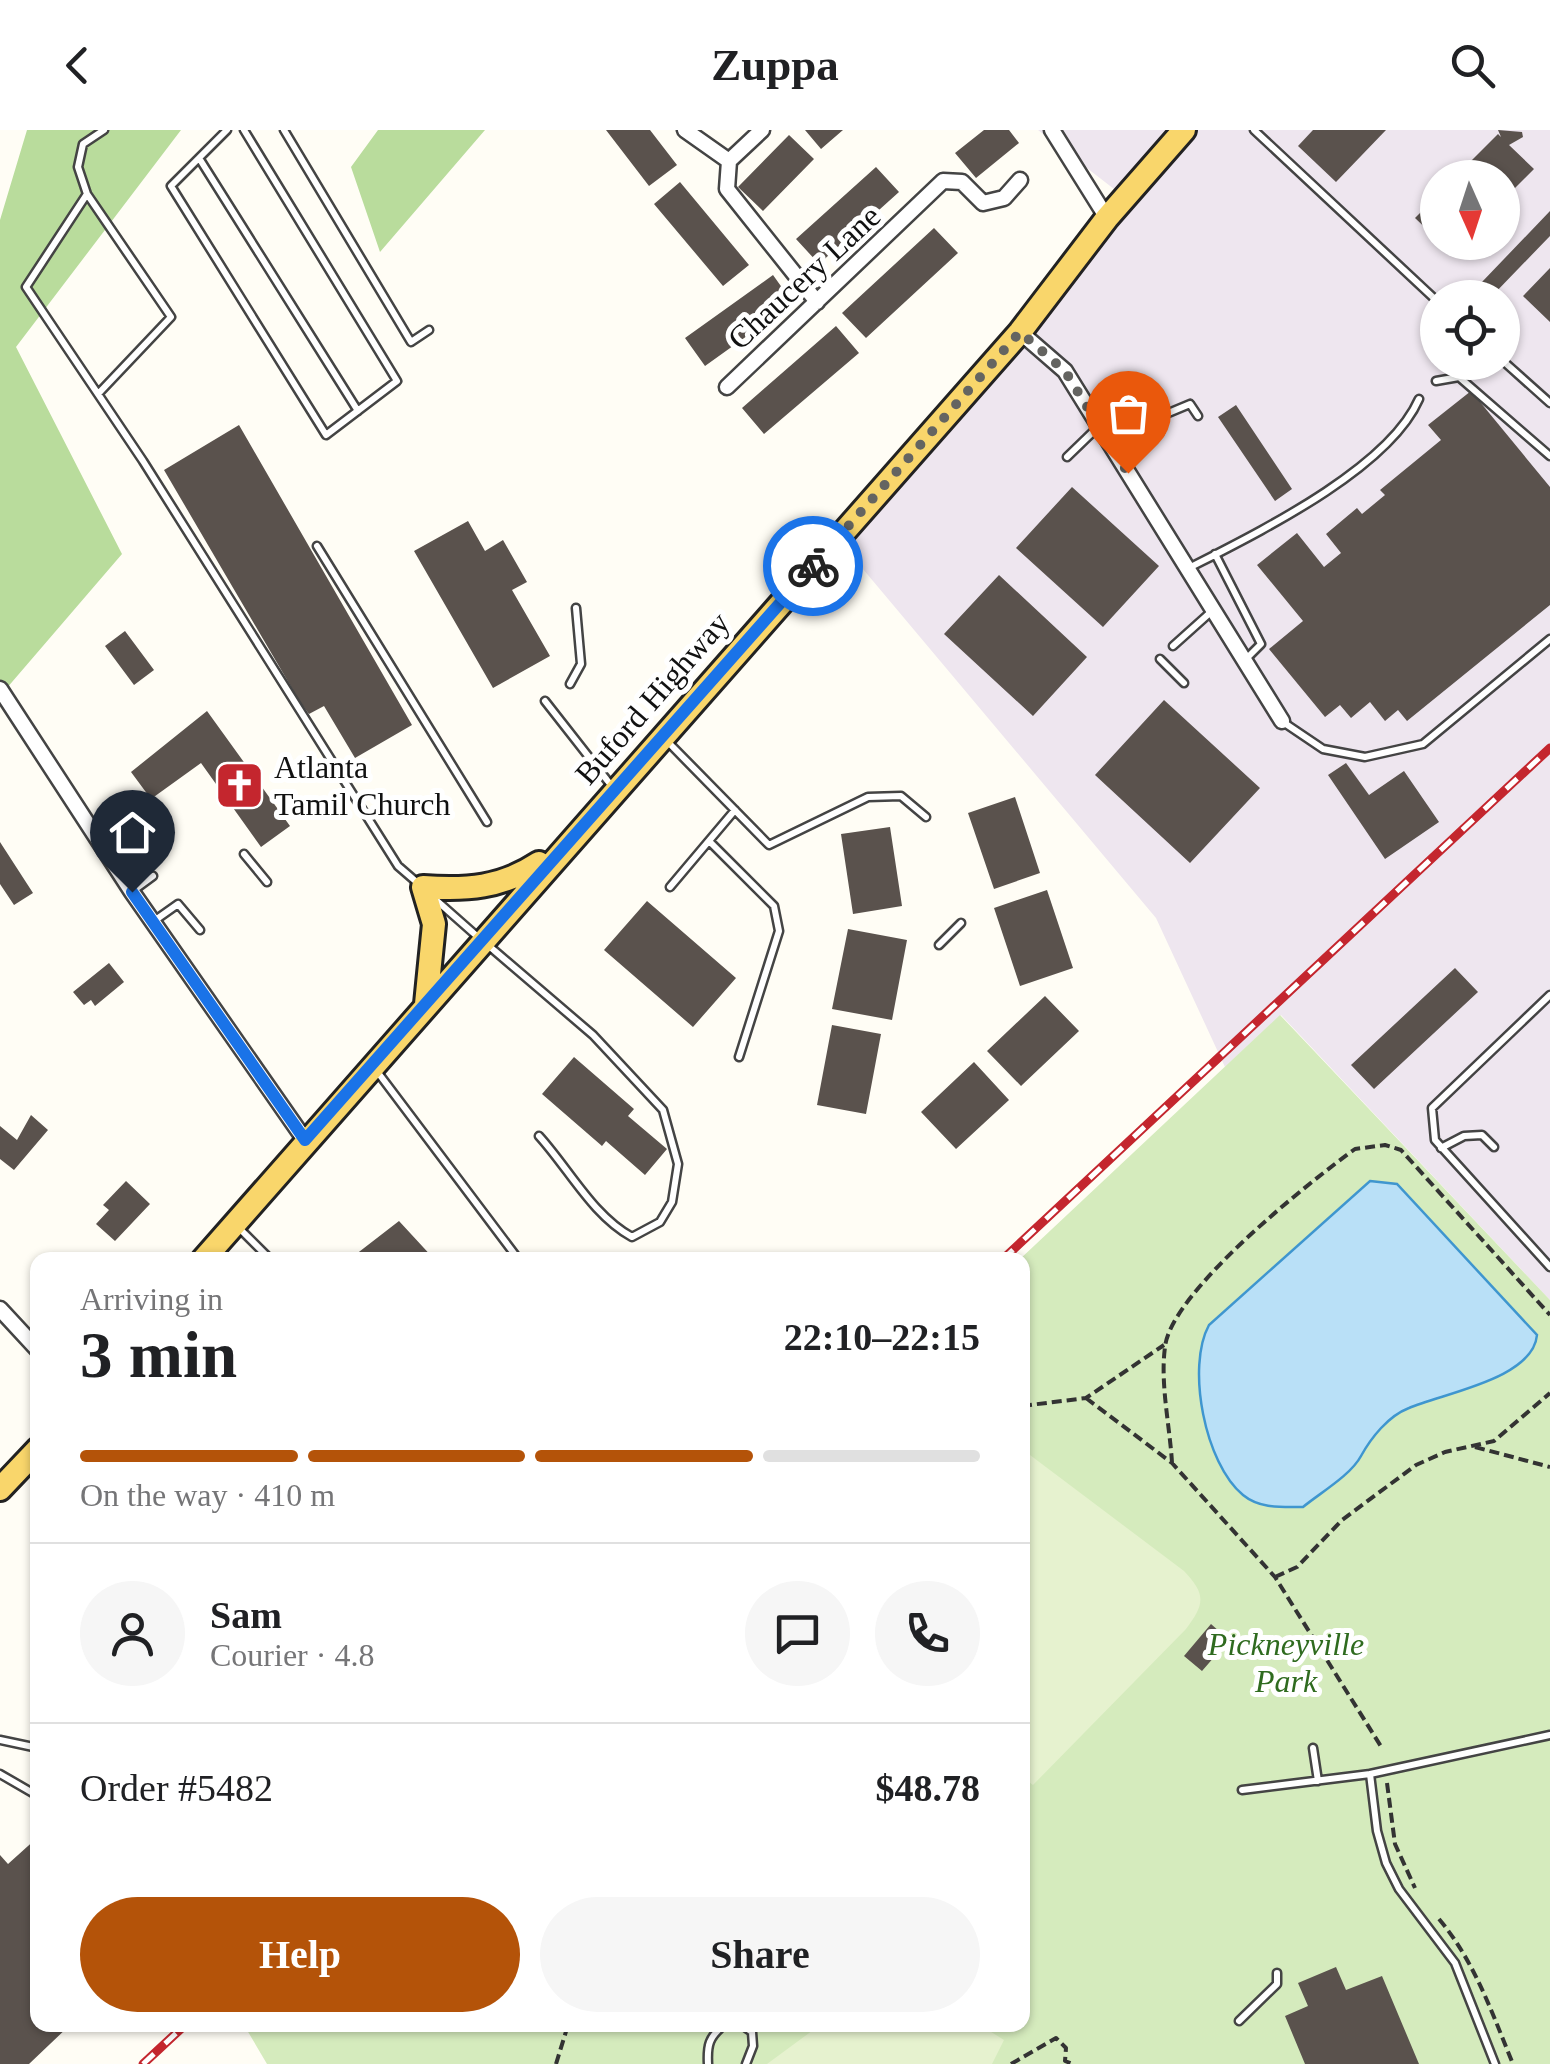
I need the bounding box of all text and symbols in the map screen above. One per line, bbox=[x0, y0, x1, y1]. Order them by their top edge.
icon: back bbox=[50, 38, 105, 93]
icon: search bbox=[1445, 38, 1500, 93]
text: Zuppa bbox=[711, 40, 839, 90]
north arrow bbox=[1420, 160, 1520, 260]
map controls bbox=[1420, 160, 1520, 380]
street label: Chaucery Lane bbox=[721, 197, 887, 357]
button: locate bbox=[1420, 280, 1520, 380]
pin bbox=[1086, 371, 1171, 474]
icon: bag bbox=[1101, 386, 1156, 441]
courier bbox=[763, 516, 863, 616]
icon: bike bbox=[786, 539, 841, 594]
street label: Buford Highway bbox=[568, 605, 736, 791]
place label: Atlanta Tamil Church bbox=[274, 749, 450, 822]
church icon: Atlanta Tamil Church bbox=[213, 759, 265, 811]
pin bbox=[90, 790, 175, 893]
icon: home bbox=[105, 805, 160, 860]
text: Arriving in bbox=[80, 1281, 223, 1317]
text: 22:10–22:15 bbox=[784, 1316, 980, 1358]
text: 3 min bbox=[80, 1319, 237, 1391]
text: On the way · 410 m bbox=[80, 1477, 335, 1513]
button: person bbox=[80, 1581, 185, 1686]
button: chat bbox=[745, 1581, 850, 1686]
button: phone bbox=[875, 1581, 980, 1686]
text: Sam bbox=[210, 1594, 282, 1636]
park label: Pickneyville Park bbox=[1207, 1626, 1364, 1699]
text: Courier · 4.8 bbox=[210, 1637, 374, 1673]
text: Order #5482 bbox=[80, 1767, 273, 1809]
text: $48.78 bbox=[876, 1767, 980, 1809]
button: Help bbox=[80, 1897, 520, 2012]
button: Share bbox=[540, 1897, 980, 2012]

